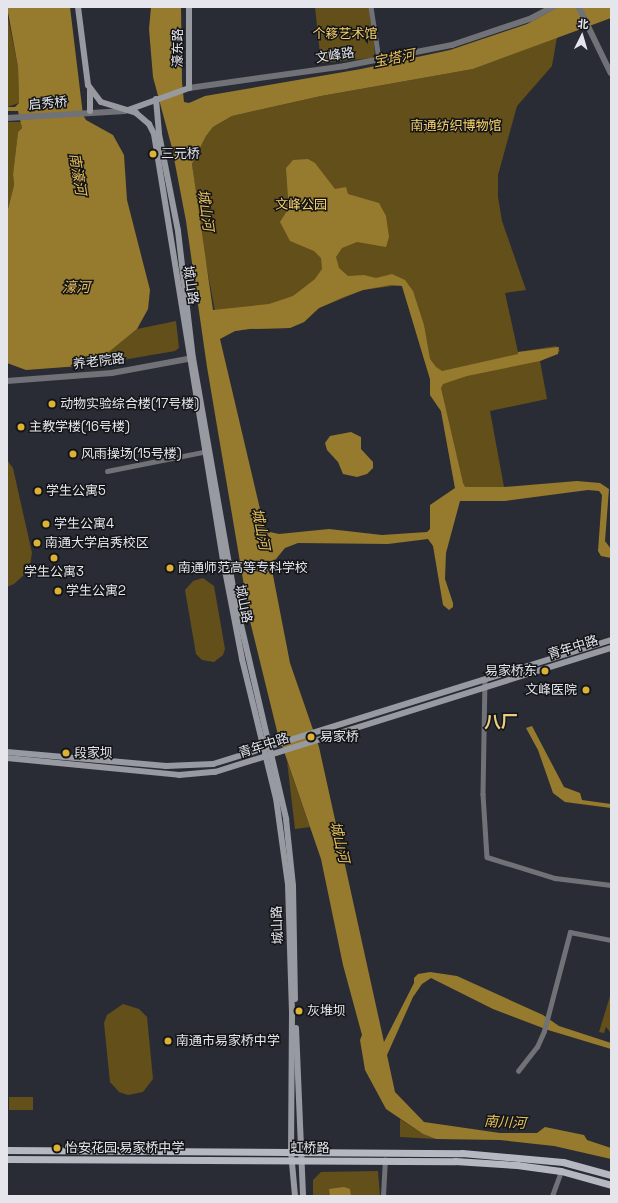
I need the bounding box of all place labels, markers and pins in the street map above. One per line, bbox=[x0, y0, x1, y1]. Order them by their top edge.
place label: 三元桥 bbox=[161, 146, 200, 162]
marker: 三元桥 bbox=[148, 149, 158, 159]
place label: 动物实验综合楼(17号楼) bbox=[60, 396, 199, 412]
marker: 动物实验综合楼(17号楼) bbox=[47, 399, 57, 409]
place label: 主教学楼(16号楼) bbox=[29, 419, 130, 435]
marker: 主教学楼(16号楼) bbox=[16, 422, 26, 432]
place label: 风雨操场(15号楼) bbox=[81, 446, 182, 462]
marker: 风雨操场(15号楼) bbox=[68, 449, 78, 459]
place label: 学生公寓5 bbox=[46, 483, 106, 499]
marker: 学生公寓5 bbox=[33, 486, 43, 496]
place label: 学生公寓4 bbox=[54, 516, 114, 532]
marker: 学生公寓4 bbox=[41, 519, 51, 529]
place label: 南通大学启秀校区 bbox=[45, 535, 149, 551]
marker: 南通大学启秀校区 bbox=[32, 538, 42, 548]
marker: 学生公寓3 bbox=[49, 553, 59, 563]
place label: 南通师范高等专科学校 bbox=[178, 560, 308, 576]
marker: 南通师范高等专科学校 bbox=[165, 563, 175, 573]
place label: 学生公寓3 bbox=[24, 564, 84, 580]
place label: 学生公寓2 bbox=[66, 583, 126, 599]
marker: 学生公寓2 bbox=[53, 586, 63, 596]
place label: 易家桥东 bbox=[485, 663, 537, 679]
marker: 易家桥东 bbox=[540, 666, 550, 676]
place label: 文峰医院 bbox=[525, 682, 577, 698]
marker: 文峰医院 bbox=[580, 684, 592, 696]
place label: 易家桥 bbox=[320, 729, 359, 745]
marker: 易家桥 bbox=[305, 731, 317, 743]
place label: 段家坝 bbox=[74, 745, 113, 761]
marker: 段家坝 bbox=[61, 748, 71, 758]
place label: 灰堆坝 bbox=[307, 1003, 346, 1019]
marker: 灰堆坝 bbox=[294, 1006, 304, 1016]
place label: 南通市易家桥中学 bbox=[176, 1033, 280, 1049]
marker: 南通市易家桥中学 bbox=[163, 1036, 173, 1046]
place label: 怡安花园·易家桥中学 bbox=[65, 1140, 184, 1156]
marker: 怡安花园·易家桥中学 bbox=[52, 1143, 62, 1153]

